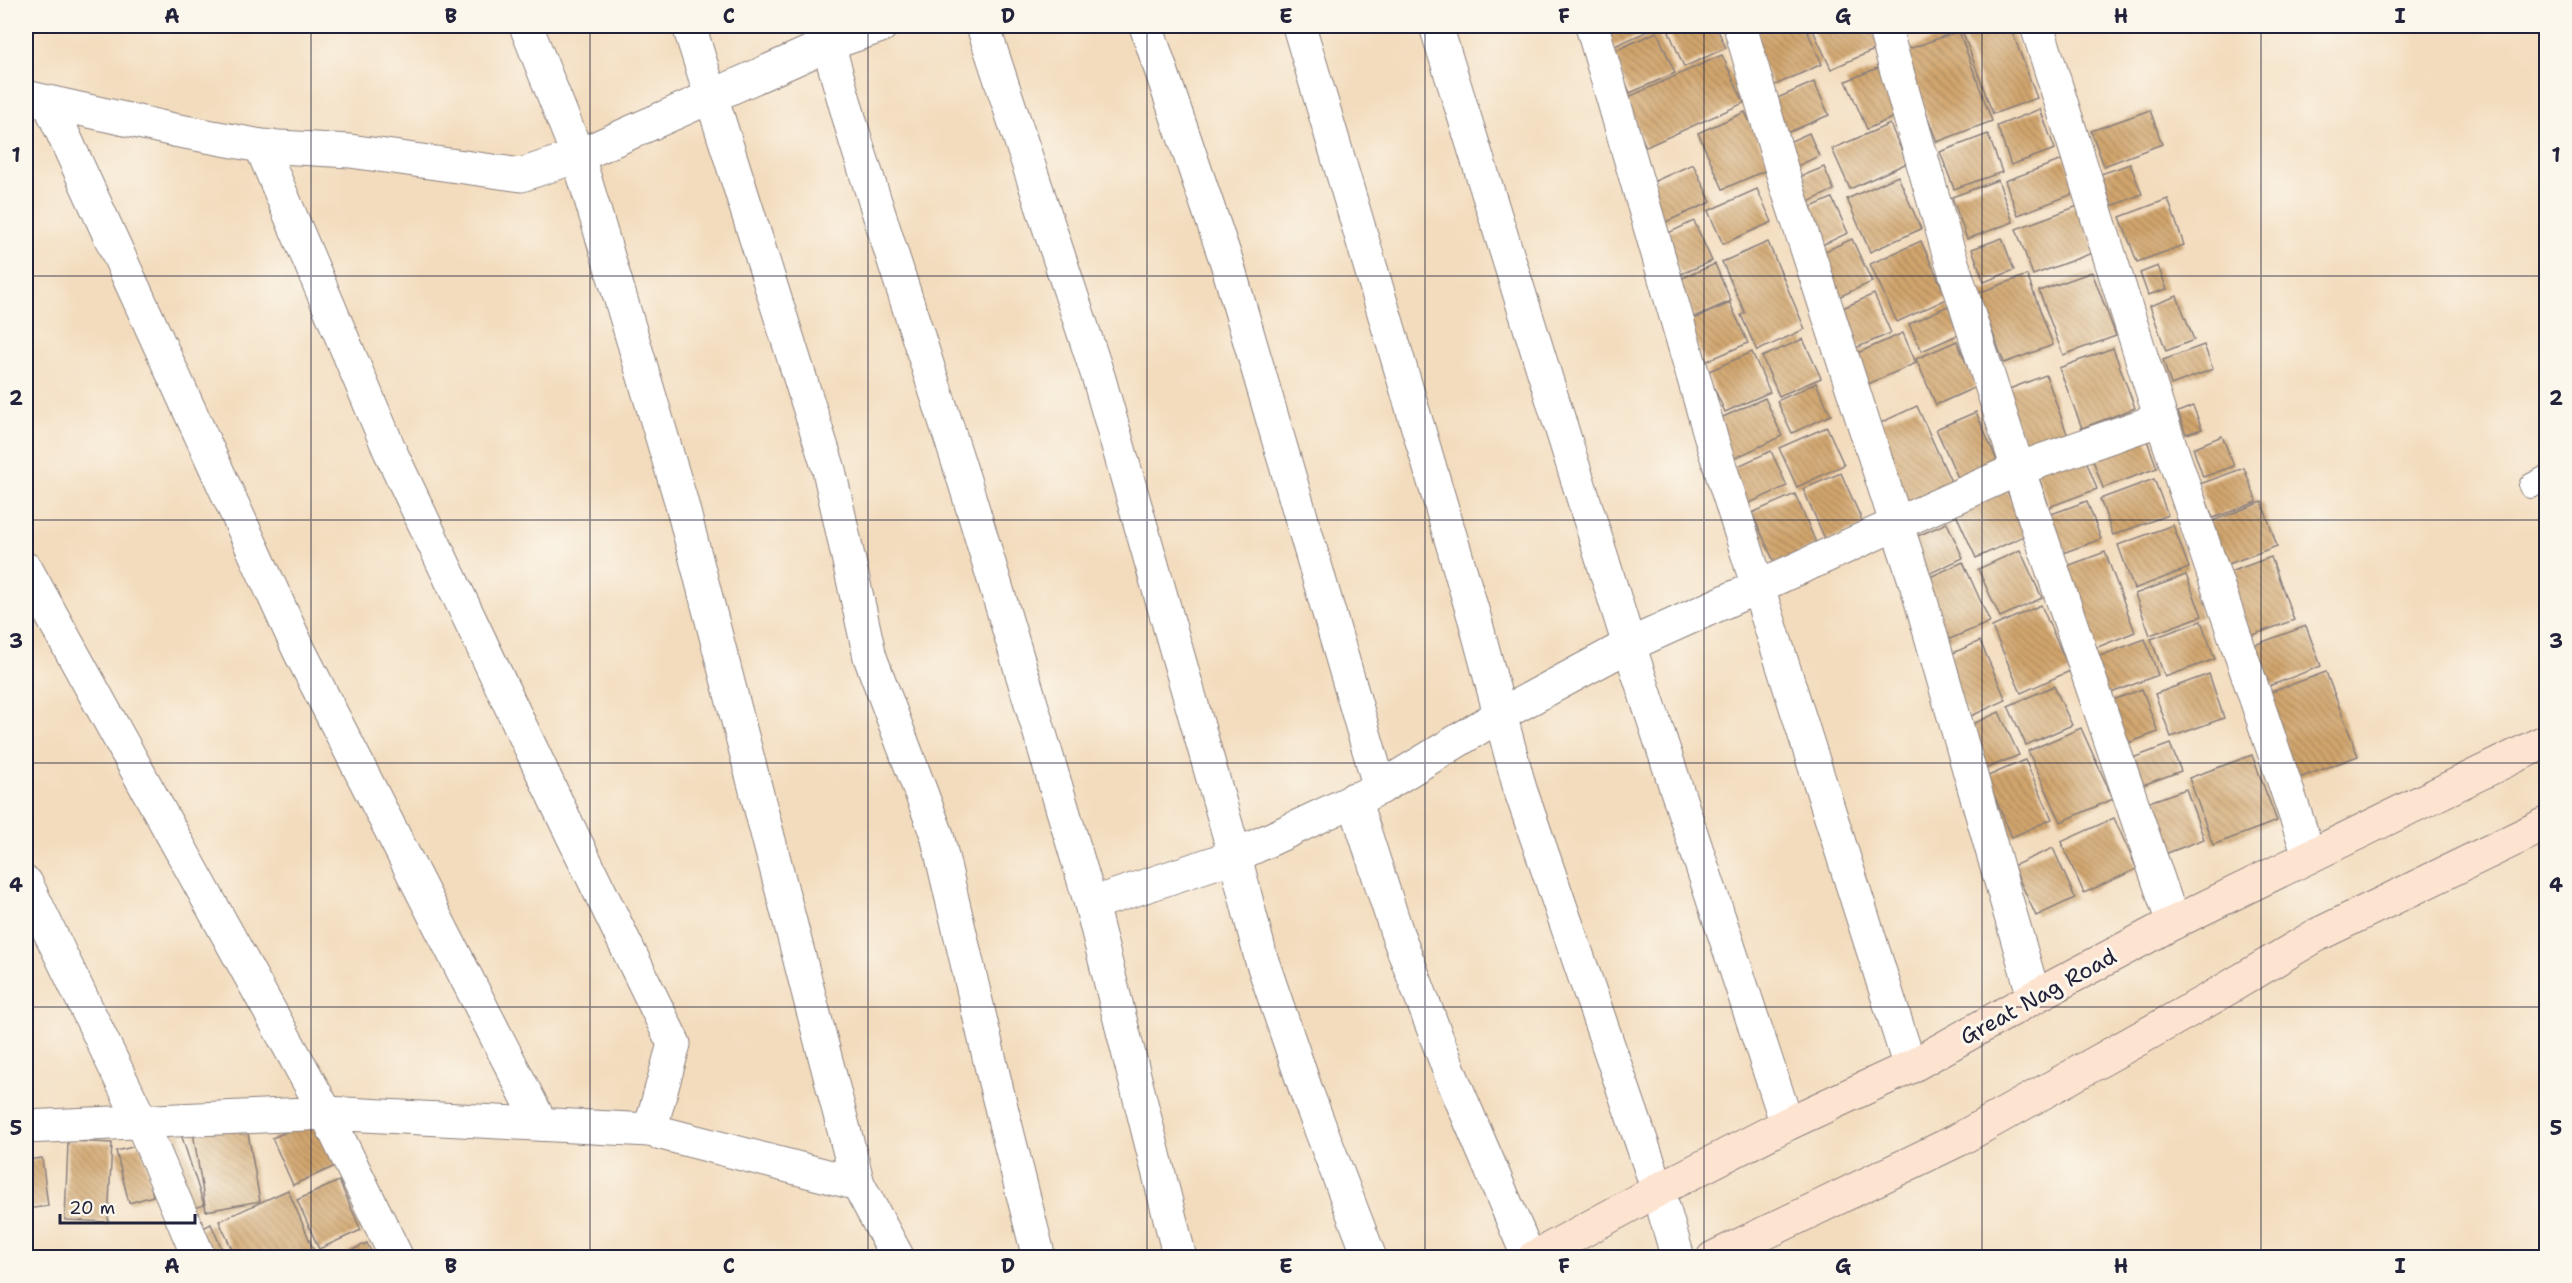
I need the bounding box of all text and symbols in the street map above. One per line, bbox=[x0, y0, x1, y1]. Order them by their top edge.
text: A bbox=[164, 3, 180, 29]
text: B bbox=[445, 3, 457, 29]
text: C bbox=[723, 3, 735, 29]
text: D bbox=[1001, 3, 1015, 29]
text: E bbox=[1279, 3, 1293, 29]
text: F bbox=[1558, 3, 1570, 29]
text: G bbox=[1835, 3, 1851, 29]
text: H bbox=[2114, 3, 2128, 29]
text: I bbox=[2394, 3, 2406, 29]
text: 1 bbox=[11, 142, 21, 168]
text: 1 bbox=[2551, 142, 2561, 168]
text: 2 bbox=[9, 385, 23, 411]
text: 2 bbox=[2549, 385, 2563, 411]
text: 3 bbox=[9, 628, 23, 654]
text: 3 bbox=[2549, 628, 2563, 654]
text: 4 bbox=[9, 872, 23, 898]
text: 4 bbox=[2549, 872, 2563, 898]
street label: Great Nag Road bbox=[1955, 941, 2122, 1051]
text: 5 bbox=[10, 1115, 22, 1141]
text: 5 bbox=[2550, 1115, 2562, 1141]
scale bar bbox=[60, 1187, 195, 1225]
text: 20 m bbox=[69, 1196, 115, 1220]
text: A bbox=[164, 1253, 180, 1279]
text: B bbox=[445, 1253, 457, 1279]
text: C bbox=[723, 1253, 735, 1279]
text: D bbox=[1001, 1253, 1015, 1279]
text: E bbox=[1279, 1253, 1293, 1279]
text: F bbox=[1558, 1253, 1570, 1279]
text: G bbox=[1835, 1253, 1851, 1279]
text: H bbox=[2114, 1253, 2128, 1279]
text: I bbox=[2394, 1253, 2406, 1279]

